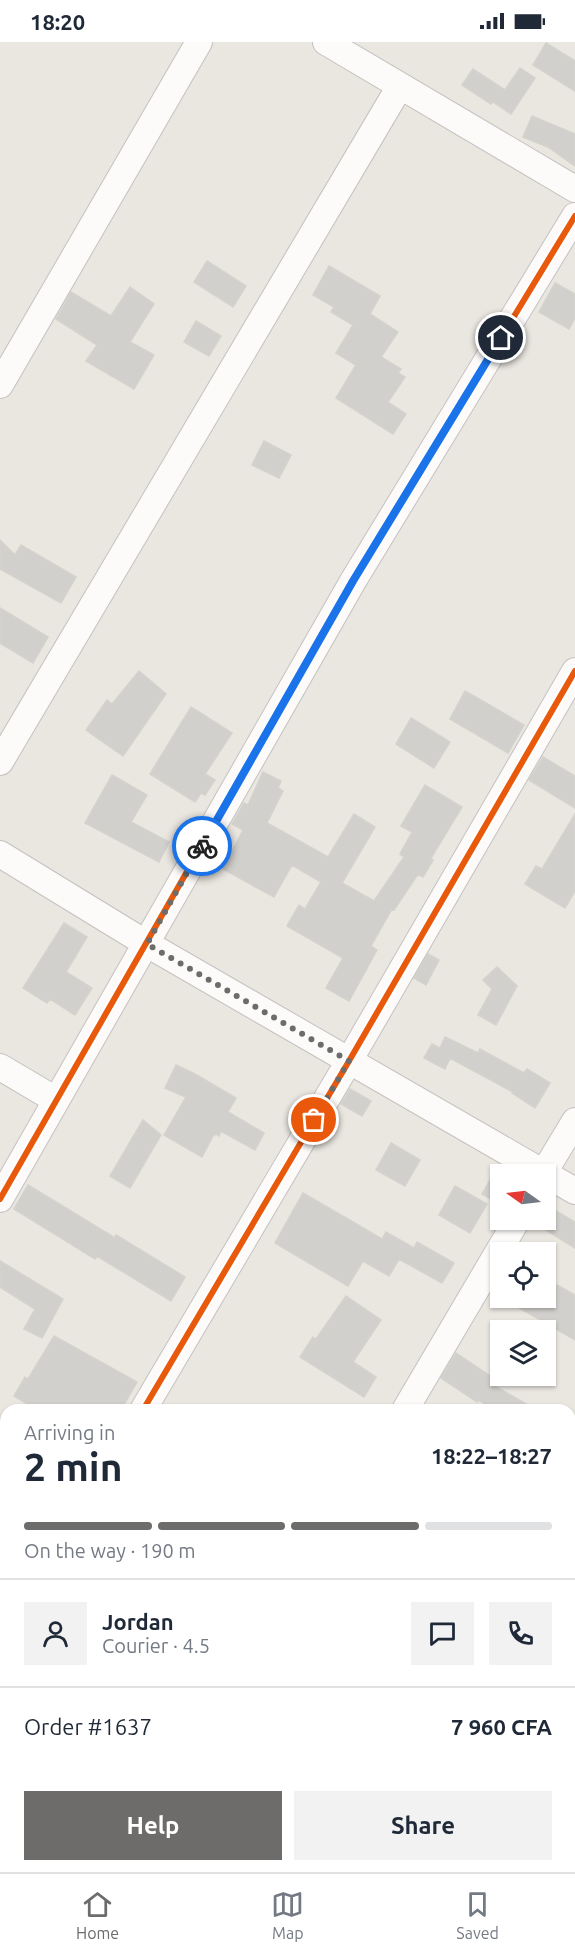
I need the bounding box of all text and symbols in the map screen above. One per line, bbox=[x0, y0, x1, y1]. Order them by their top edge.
text: 18:20 bbox=[30, 9, 85, 34]
pin bbox=[475, 312, 526, 363]
icon: home bbox=[484, 321, 517, 354]
courier bbox=[172, 816, 232, 876]
icon: bike bbox=[186, 830, 219, 863]
pin bbox=[288, 1094, 339, 1145]
icon: bag bbox=[297, 1103, 330, 1136]
north arrow bbox=[490, 1164, 556, 1230]
map controls bbox=[490, 1164, 556, 1386]
button: locate bbox=[490, 1242, 556, 1308]
button: layers bbox=[490, 1320, 556, 1386]
text: Arriving in bbox=[24, 1421, 115, 1444]
text: 18:22–18:27 bbox=[431, 1443, 552, 1468]
text: 2 min bbox=[24, 1445, 123, 1488]
text: On the way · 190 m bbox=[24, 1539, 196, 1562]
button: person bbox=[24, 1602, 87, 1665]
button: chat bbox=[411, 1602, 474, 1665]
button: phone bbox=[489, 1602, 552, 1665]
text: Jordan bbox=[102, 1609, 174, 1634]
text: Courier · 4.5 bbox=[102, 1634, 210, 1657]
text: Order #1637 bbox=[24, 1714, 152, 1739]
text: 7 960 CFA bbox=[451, 1714, 552, 1739]
button: Help bbox=[24, 1791, 282, 1860]
button: Share bbox=[294, 1791, 552, 1860]
tab: Home bbox=[76, 1888, 119, 1942]
tab: Map bbox=[271, 1888, 304, 1942]
tab: Saved bbox=[456, 1888, 499, 1942]

